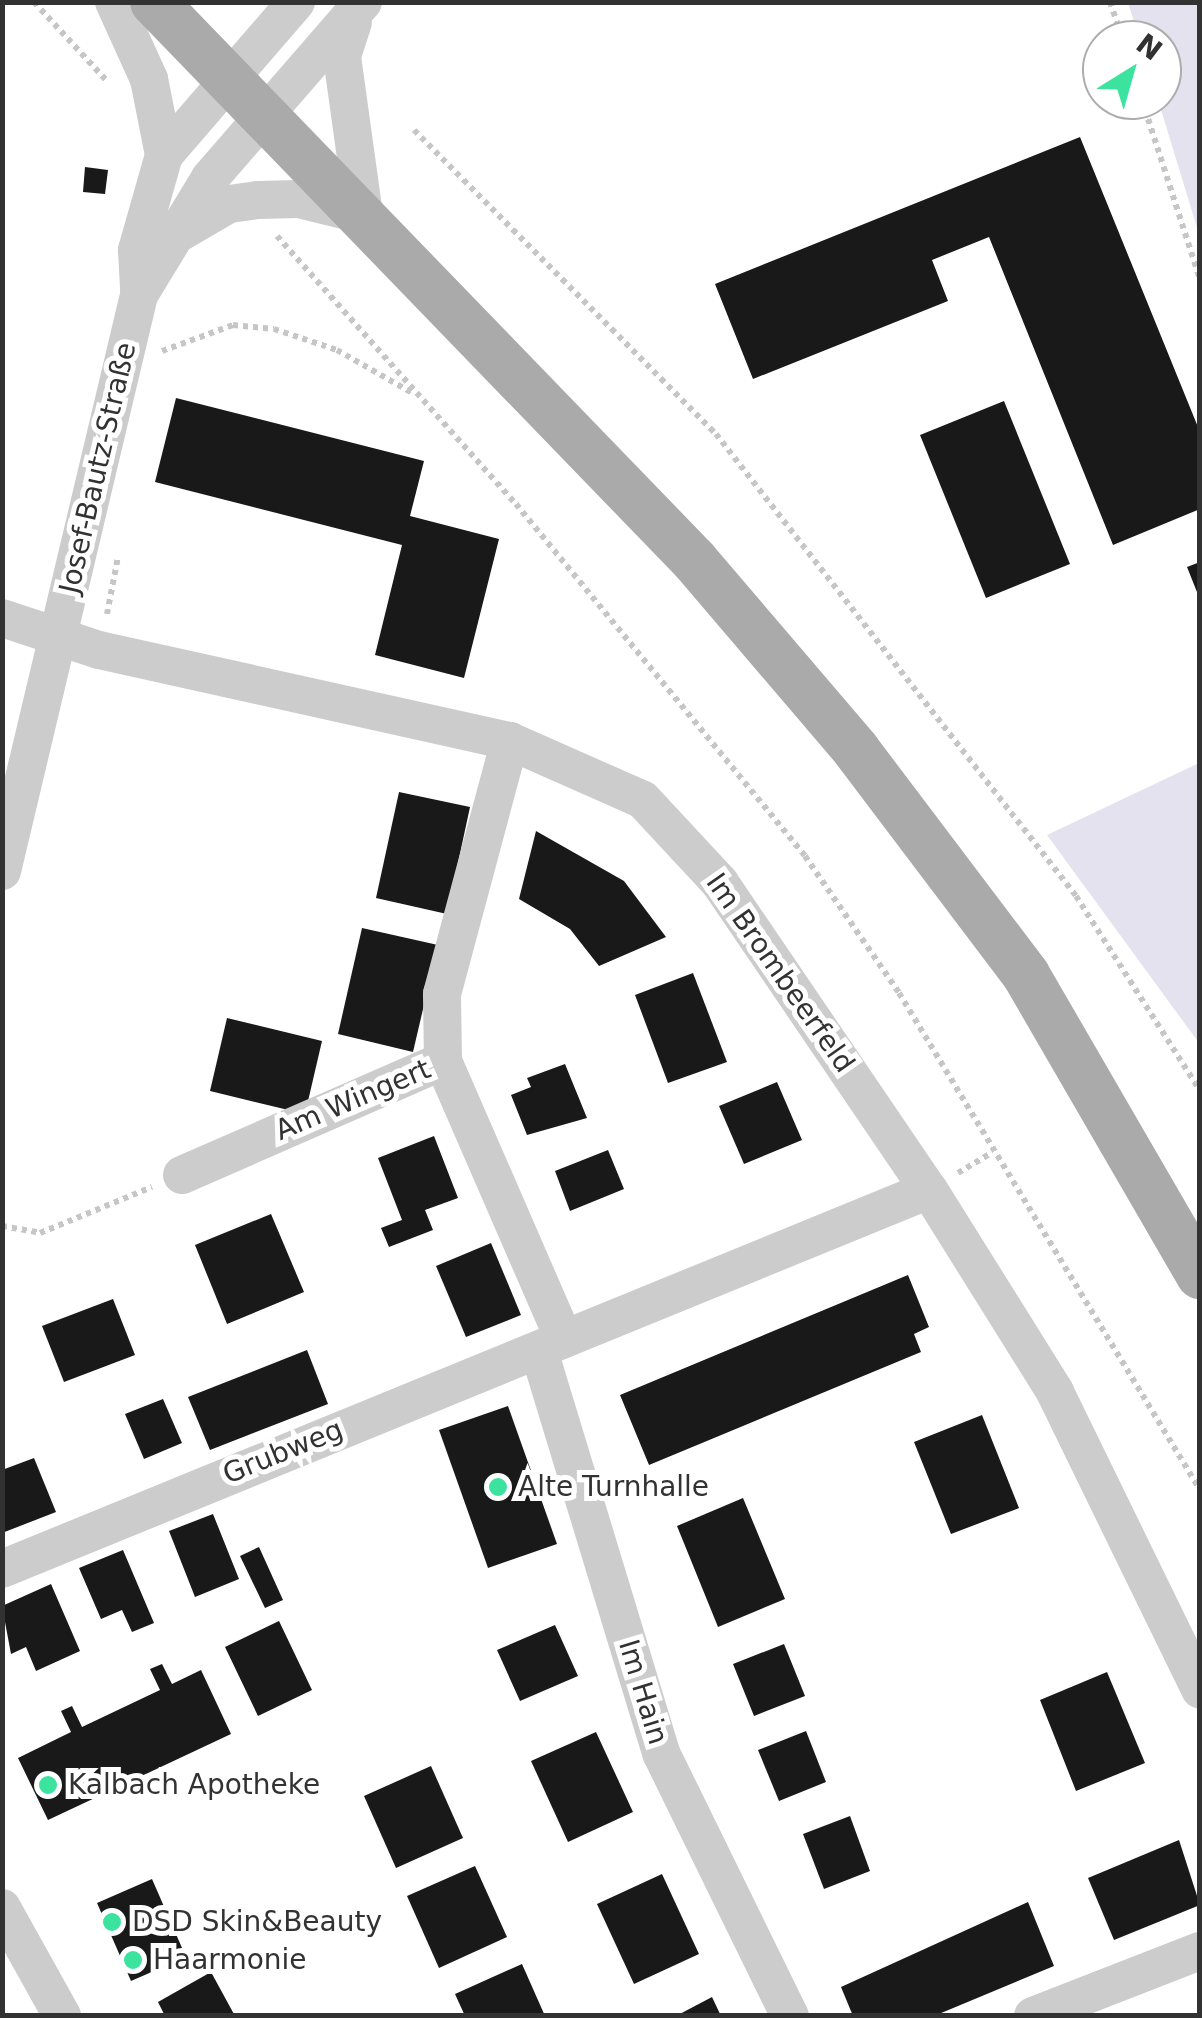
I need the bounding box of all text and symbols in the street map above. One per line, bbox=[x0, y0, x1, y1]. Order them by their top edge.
north arrow bbox=[1082, 20, 1182, 120]
text: N bbox=[1130, 27, 1168, 67]
street label: Josef-Bautz-Straße bbox=[53, 339, 143, 597]
street label: Im Brombeerfeld bbox=[699, 867, 861, 1079]
street label: Am Wingert bbox=[270, 1052, 436, 1148]
street label: Grubweg bbox=[218, 1413, 348, 1491]
place label: Alte Turnhalle bbox=[518, 1470, 709, 1504]
marker: Alte Turnhalle bbox=[487, 1476, 509, 1498]
street label: Im Hain bbox=[611, 1635, 675, 1749]
place label: Kalbach Apotheke bbox=[68, 1768, 320, 1802]
marker: Kalbach Apotheke bbox=[37, 1774, 59, 1796]
place label: DSD Skin&Beauty bbox=[132, 1905, 382, 1939]
marker: DSD Skin&Beauty bbox=[101, 1911, 123, 1933]
place label: Haarmonie bbox=[153, 1943, 307, 1977]
marker: Haarmonie bbox=[122, 1949, 144, 1971]

